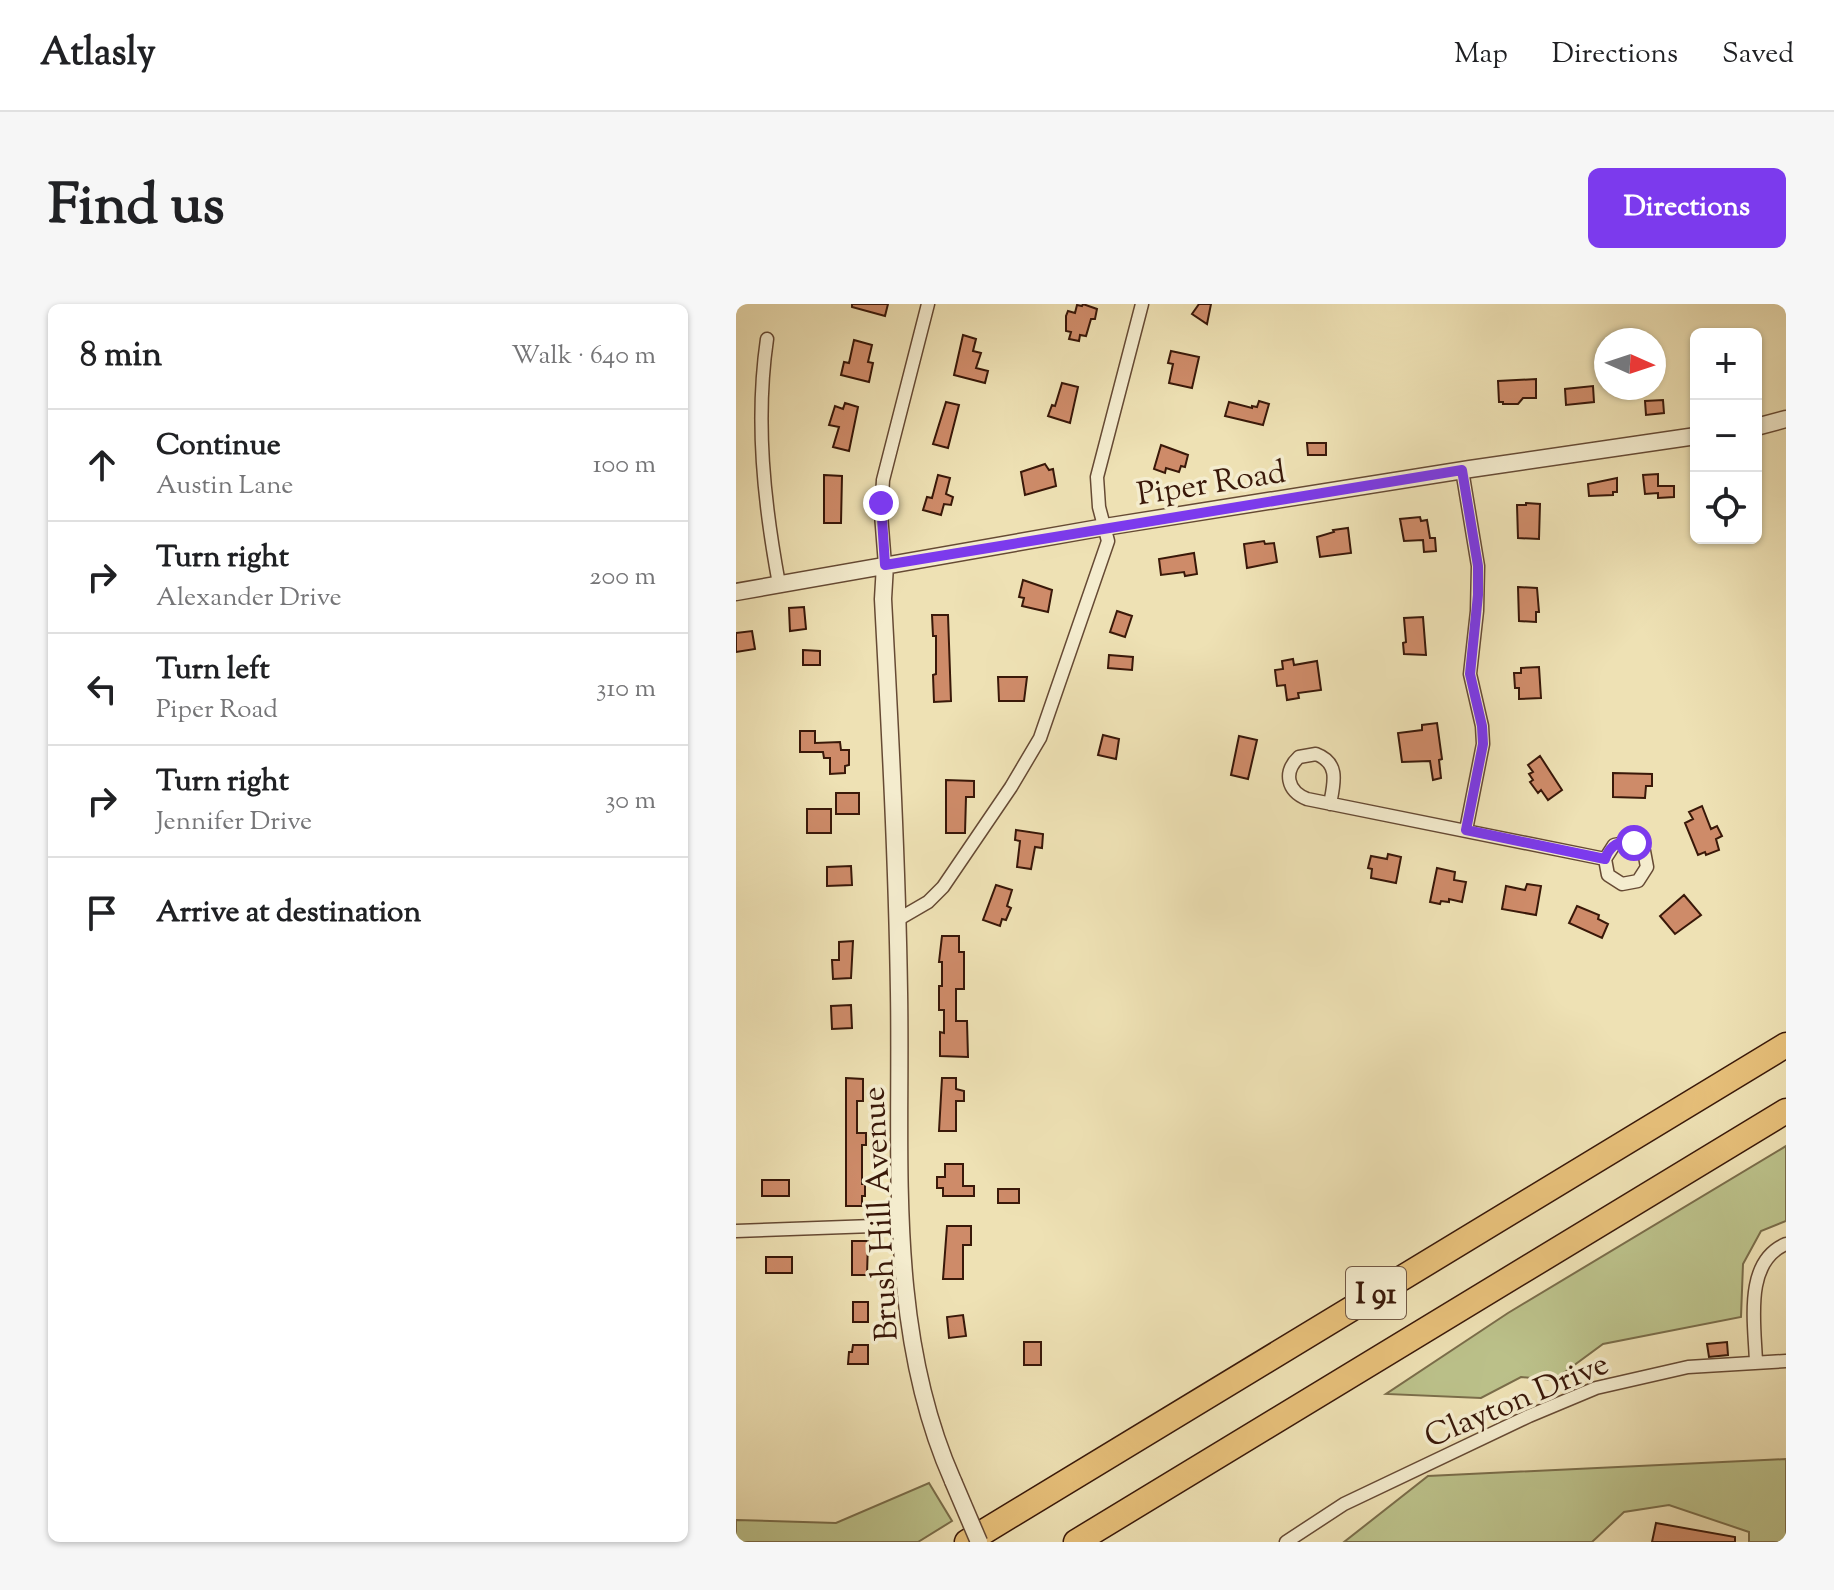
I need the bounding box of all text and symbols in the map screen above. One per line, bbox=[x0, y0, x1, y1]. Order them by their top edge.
text: Atlasly bbox=[40, 28, 156, 82]
text: Map bbox=[1454, 35, 1508, 75]
text: Directions bbox=[1552, 35, 1678, 75]
text: Saved bbox=[1722, 35, 1794, 75]
text: Find us bbox=[48, 168, 224, 249]
button: Directions bbox=[1588, 168, 1786, 248]
north arrow bbox=[1594, 328, 1666, 400]
map controls bbox=[1690, 328, 1762, 544]
button: + bbox=[1690, 328, 1762, 400]
text: 8 min bbox=[80, 332, 162, 381]
text: Walk · 640 m bbox=[511, 338, 656, 375]
button: − bbox=[1690, 400, 1762, 472]
text: Continue bbox=[156, 425, 281, 468]
icon: ahead bbox=[80, 443, 124, 487]
text: 100 m bbox=[593, 447, 656, 484]
street label: Piper Road bbox=[1134, 451, 1289, 519]
text: Austin Lane bbox=[156, 468, 294, 505]
button: locate bbox=[1690, 472, 1762, 544]
route end bbox=[863, 485, 899, 521]
text: Turn right bbox=[156, 537, 289, 580]
icon: right bbox=[80, 555, 124, 599]
text: 200 m bbox=[589, 559, 656, 596]
text: Alexander Drive bbox=[156, 580, 342, 617]
text: Turn left bbox=[156, 649, 270, 692]
icon: left bbox=[80, 667, 124, 711]
text: 310 m bbox=[596, 671, 656, 708]
text: Piper Road bbox=[156, 692, 278, 729]
text: Turn right bbox=[156, 761, 289, 804]
icon: right bbox=[80, 779, 124, 823]
text: 30 m bbox=[605, 783, 656, 820]
text: Jennifer Drive bbox=[156, 804, 312, 841]
route start bbox=[1616, 825, 1652, 861]
icon: arrive bbox=[80, 891, 124, 935]
text: Arrive at destination bbox=[156, 892, 421, 935]
street label: Brush Hill Avenue bbox=[852, 1085, 912, 1342]
road number: I 91 bbox=[1346, 1267, 1406, 1319]
street label: Clayton Drive bbox=[1418, 1342, 1616, 1461]

